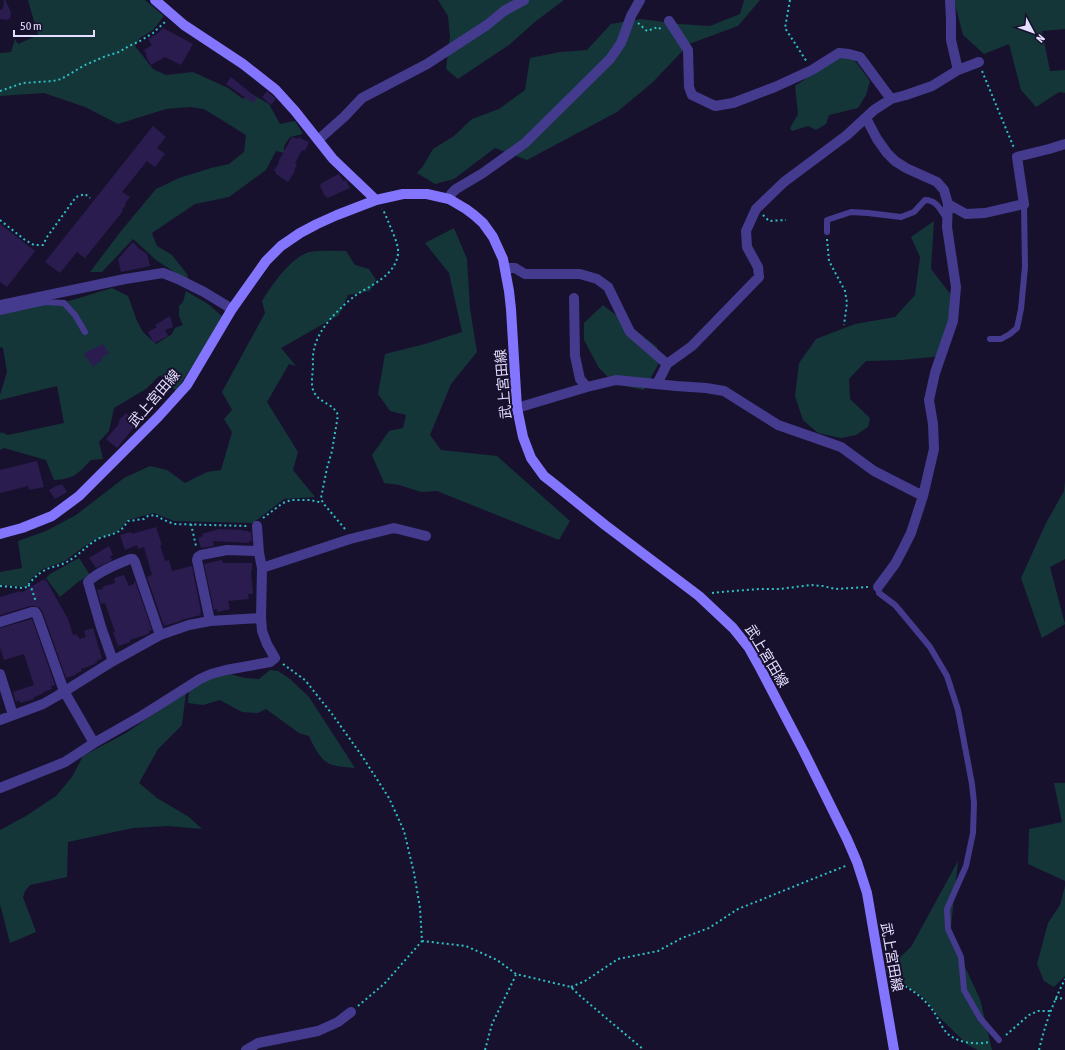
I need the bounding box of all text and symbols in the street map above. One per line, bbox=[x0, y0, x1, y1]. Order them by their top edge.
scale bar bbox=[14, 12, 94, 38]
north arrow bbox=[1013, 12, 1053, 52]
text: 50 m bbox=[20, 19, 42, 33]
text: N bbox=[1034, 32, 1047, 45]
street label: 武上宮田線 bbox=[492, 348, 514, 420]
street label: 武上宮田線 bbox=[125, 366, 183, 430]
street label: 武上宮田線 bbox=[742, 622, 792, 690]
street label: 武上宮田線 bbox=[878, 921, 906, 993]

